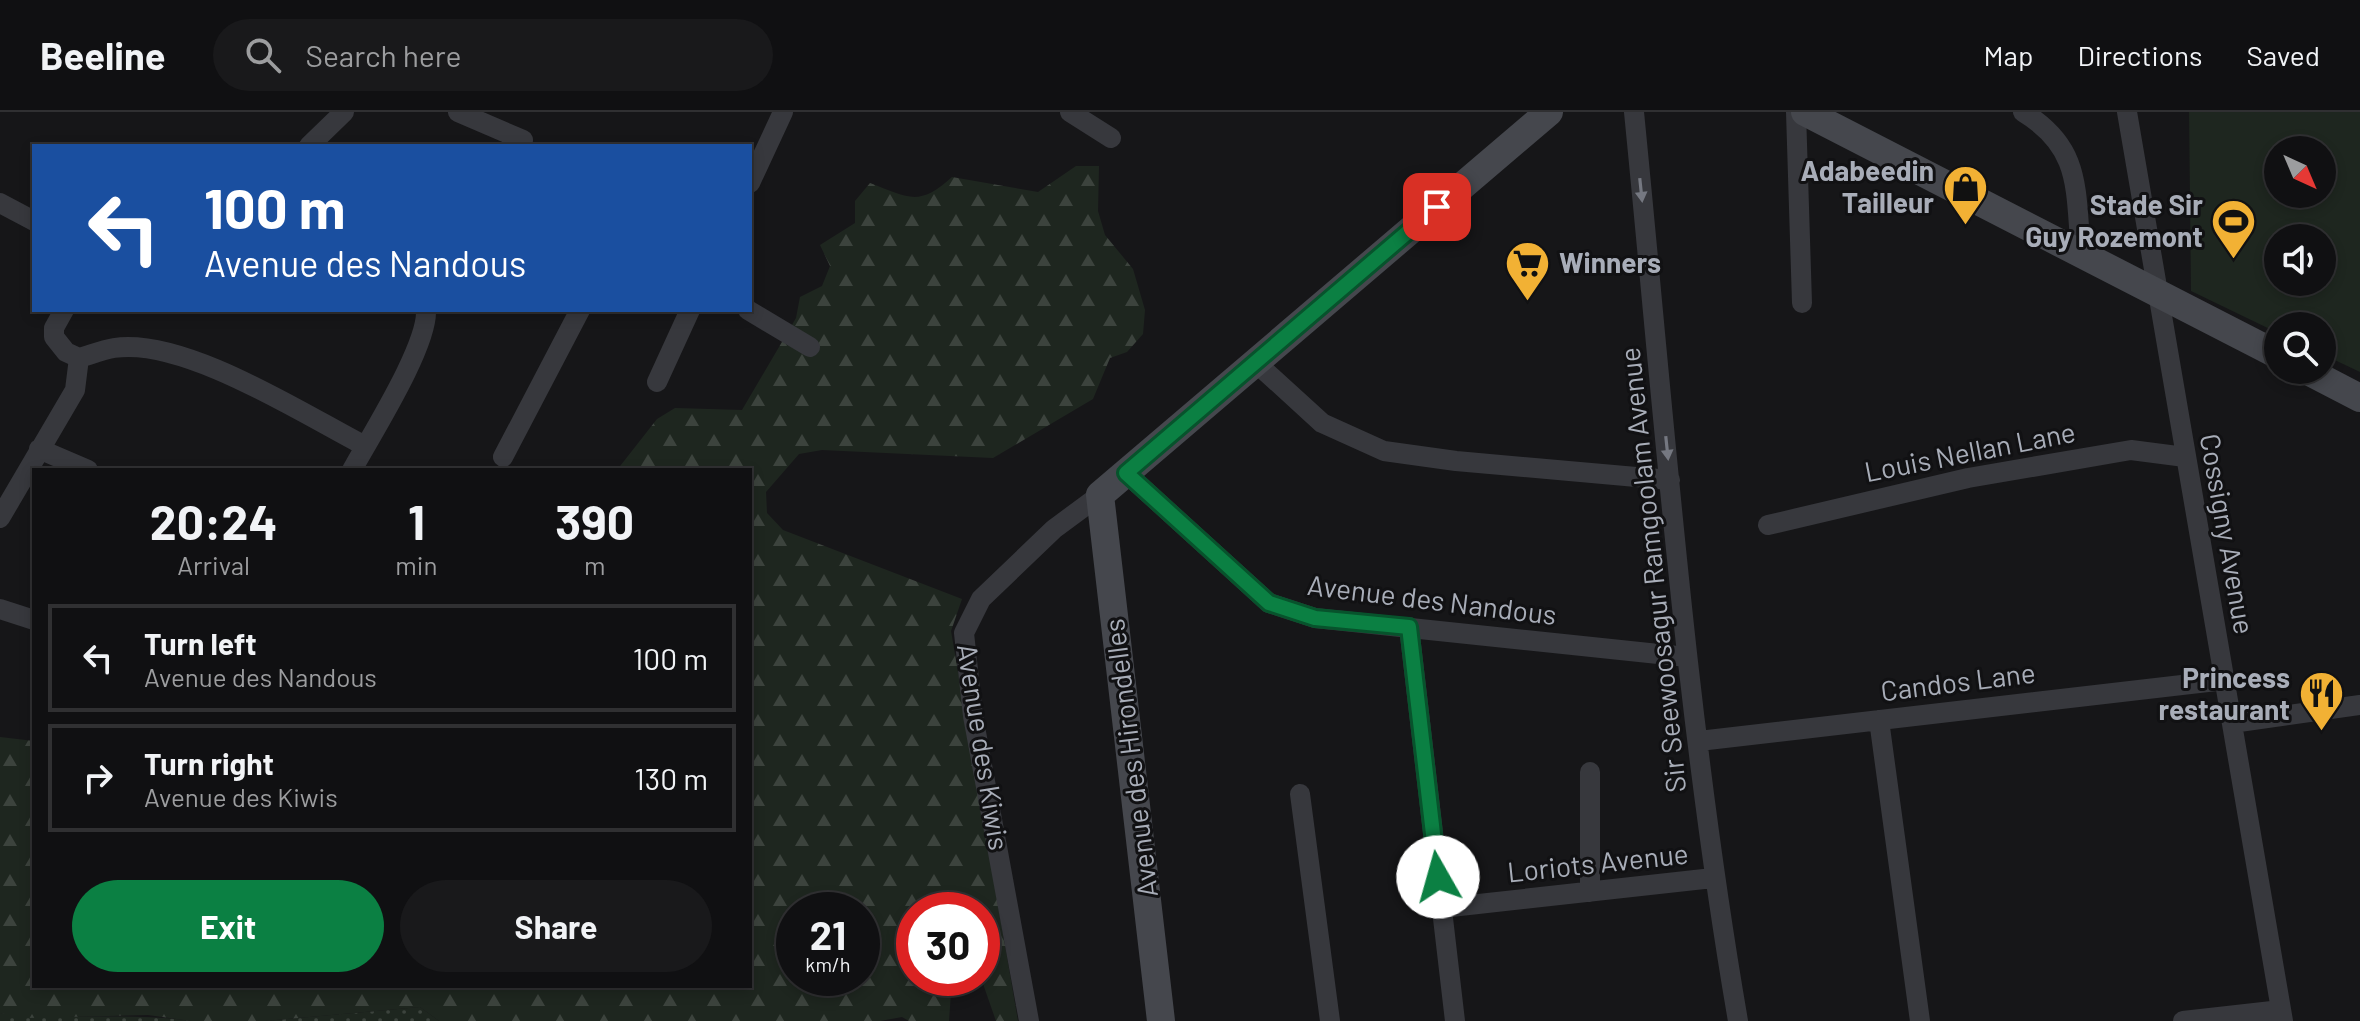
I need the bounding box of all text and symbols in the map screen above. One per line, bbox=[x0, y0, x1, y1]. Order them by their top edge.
search box bbox=[213, 19, 773, 91]
text: Beeline bbox=[40, 32, 165, 78]
icon: search bbox=[241, 33, 285, 77]
text: Search here bbox=[305, 37, 461, 73]
text: Map bbox=[1984, 38, 2033, 72]
text: Directions bbox=[2077, 38, 2203, 72]
text: Saved bbox=[2247, 38, 2320, 72]
north arrow bbox=[2264, 136, 2336, 208]
map controls bbox=[2264, 136, 2336, 384]
place label: Adabeedin Tailleur bbox=[1800, 153, 1934, 219]
shop icon: Adabeedin Tailleur bbox=[1941, 163, 1989, 226]
text: 100 m bbox=[204, 173, 346, 240]
pin bbox=[1403, 173, 1471, 241]
icon: left bbox=[72, 176, 176, 280]
one-way arrow bbox=[1635, 178, 1648, 203]
icon: arrive bbox=[1415, 185, 1459, 229]
place label: Stade Sir Guy Rozemont bbox=[2025, 187, 2203, 253]
sports icon: Stade Sir Guy Rozemont bbox=[2210, 197, 2258, 260]
button: sound bbox=[2264, 224, 2336, 296]
supermarket icon: Winners bbox=[1504, 239, 1552, 302]
text: Avenue des Nandous bbox=[204, 241, 526, 284]
place label: Winners bbox=[1559, 245, 1661, 279]
button: search bbox=[2264, 312, 2336, 384]
street label: Sir Seewoosagur Ramgoolam Avenue bbox=[1612, 346, 1692, 794]
street label: Louis Nellan Lane bbox=[1861, 414, 2078, 488]
street label: Cossigny Avenue bbox=[2194, 431, 2262, 637]
one-way arrow bbox=[1660, 436, 1673, 461]
text: 20:24 bbox=[150, 492, 277, 550]
text: 1 bbox=[408, 492, 425, 550]
text: 390 bbox=[555, 492, 634, 550]
text: Arrival bbox=[177, 549, 250, 580]
text: min bbox=[395, 549, 437, 580]
text: m bbox=[584, 549, 605, 580]
street label: Avenue des Nandous bbox=[1306, 567, 1559, 631]
street label: Avenue des Hirondelles bbox=[1096, 617, 1164, 899]
text: Turn left bbox=[144, 625, 257, 661]
icon: left bbox=[76, 636, 120, 680]
text: 100 m bbox=[633, 640, 708, 676]
street label: Avenue des Kiwis bbox=[951, 641, 1017, 853]
street label: Candos Lane bbox=[1879, 655, 2037, 707]
place label: Princess restaurant bbox=[2159, 660, 2290, 726]
text: Avenue des Nandous bbox=[144, 661, 377, 692]
restaurant icon: Princess restaurant bbox=[2297, 670, 2345, 733]
text: Turn right bbox=[144, 745, 274, 781]
icon: right bbox=[76, 756, 120, 800]
text: 130 m bbox=[634, 760, 708, 796]
text: Avenue des Kiwis bbox=[144, 781, 338, 812]
position arrow bbox=[1396, 835, 1480, 919]
street label: Loriots Avenue bbox=[1506, 836, 1690, 888]
button: Exit bbox=[72, 880, 384, 972]
button: Share bbox=[400, 880, 712, 972]
speed limit sign: 30 bbox=[896, 892, 1000, 996]
text: 21 bbox=[810, 910, 846, 958]
text: km/h bbox=[805, 952, 851, 976]

